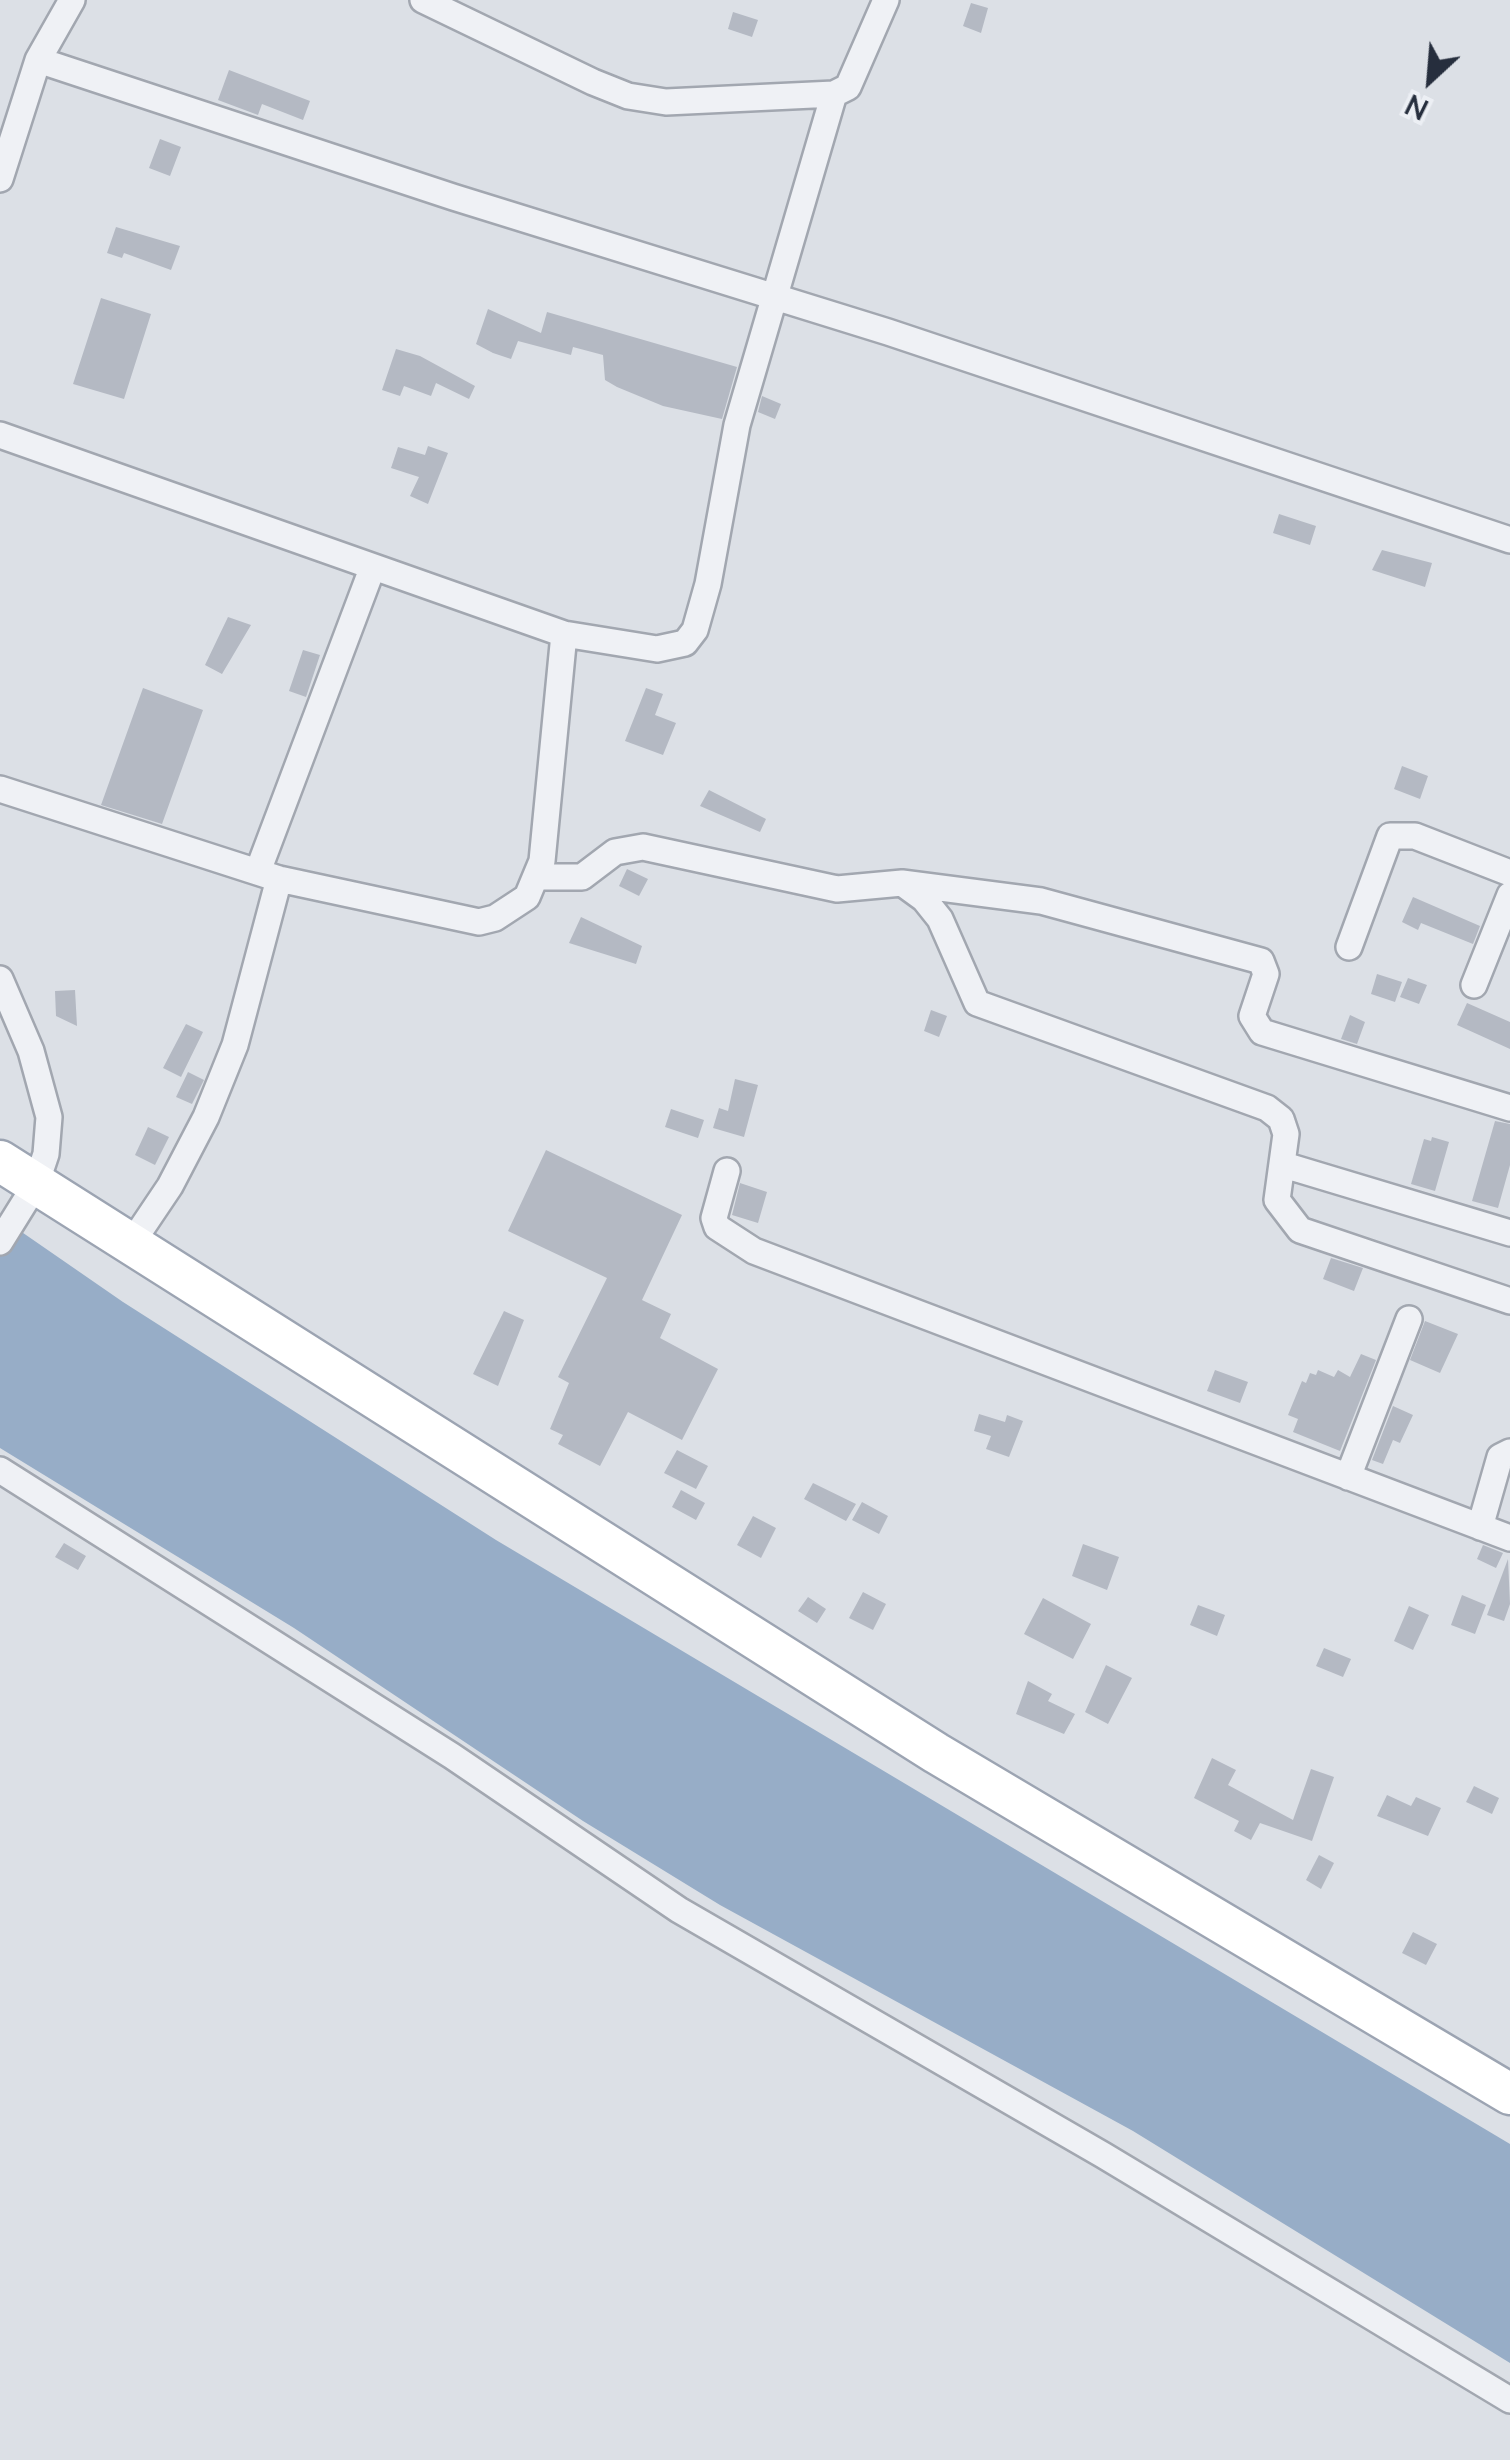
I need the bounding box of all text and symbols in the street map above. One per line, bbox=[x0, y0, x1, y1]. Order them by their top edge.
north arrow bbox=[1380, 30, 1480, 130]
text: N bbox=[1399, 87, 1434, 128]

